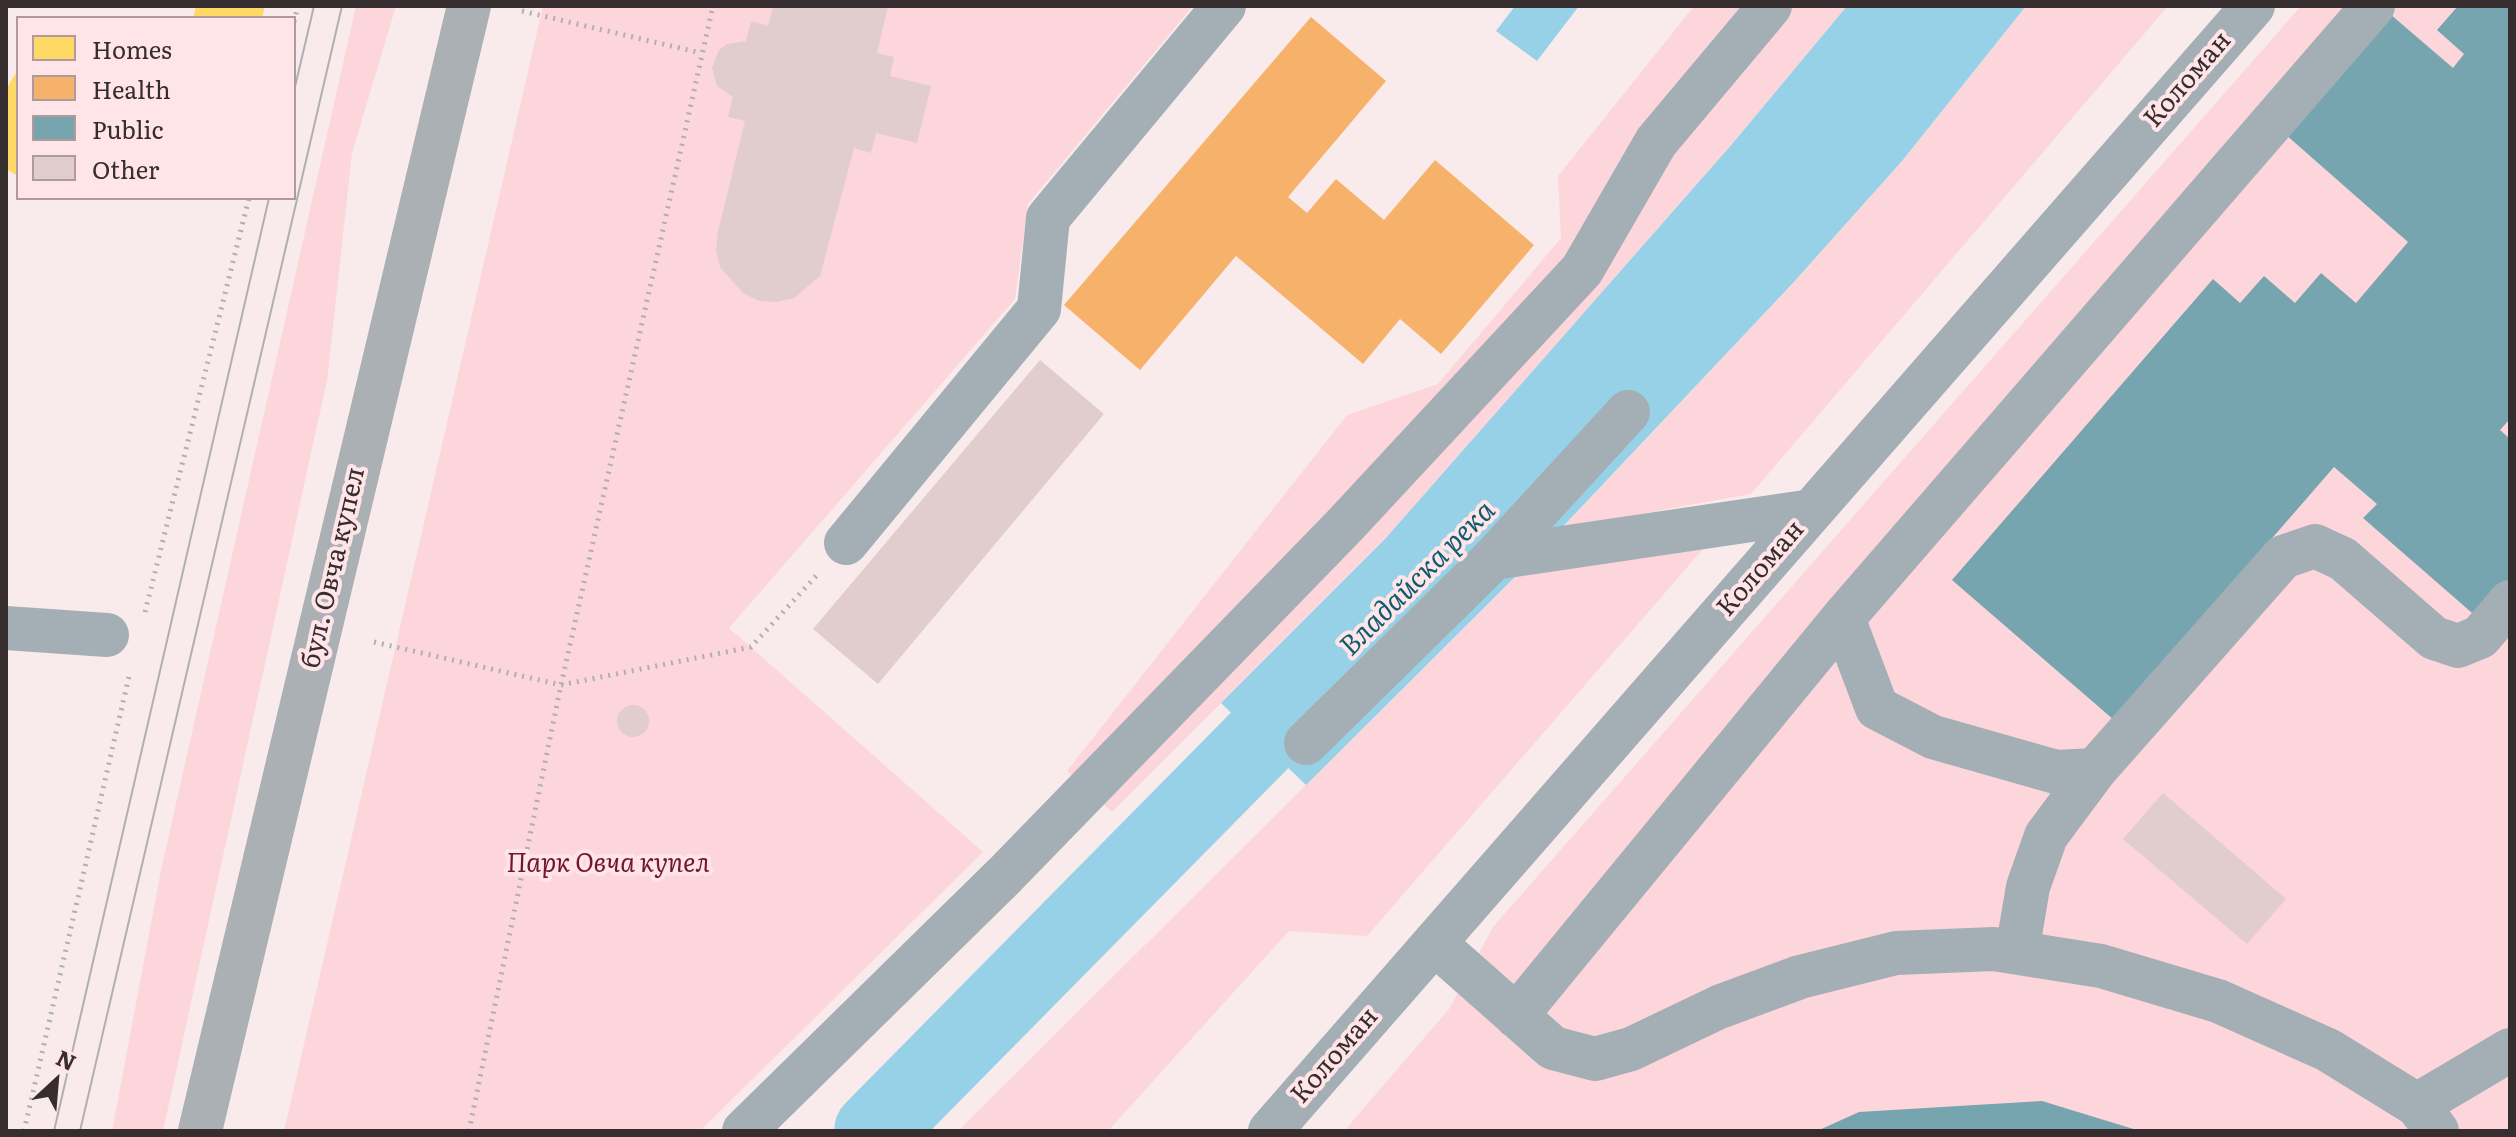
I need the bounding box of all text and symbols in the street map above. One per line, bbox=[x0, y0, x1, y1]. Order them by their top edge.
legend bbox=[16, 16, 296, 200]
street label: Коломан bbox=[2138, 26, 2238, 134]
text: Homes bbox=[92, 31, 172, 66]
text: Health bbox=[92, 71, 171, 106]
text: Public bbox=[92, 111, 163, 146]
text: Other bbox=[92, 151, 159, 186]
street label: бул. Овча купел bbox=[296, 464, 372, 672]
water label: Владайска река bbox=[1333, 494, 1503, 664]
street label: Коломан bbox=[1711, 515, 1811, 623]
park label: Парк Овча купел bbox=[507, 848, 709, 880]
street label: Коломан bbox=[1285, 1002, 1385, 1110]
text: N bbox=[51, 1040, 82, 1078]
north arrow bbox=[16, 1041, 96, 1121]

